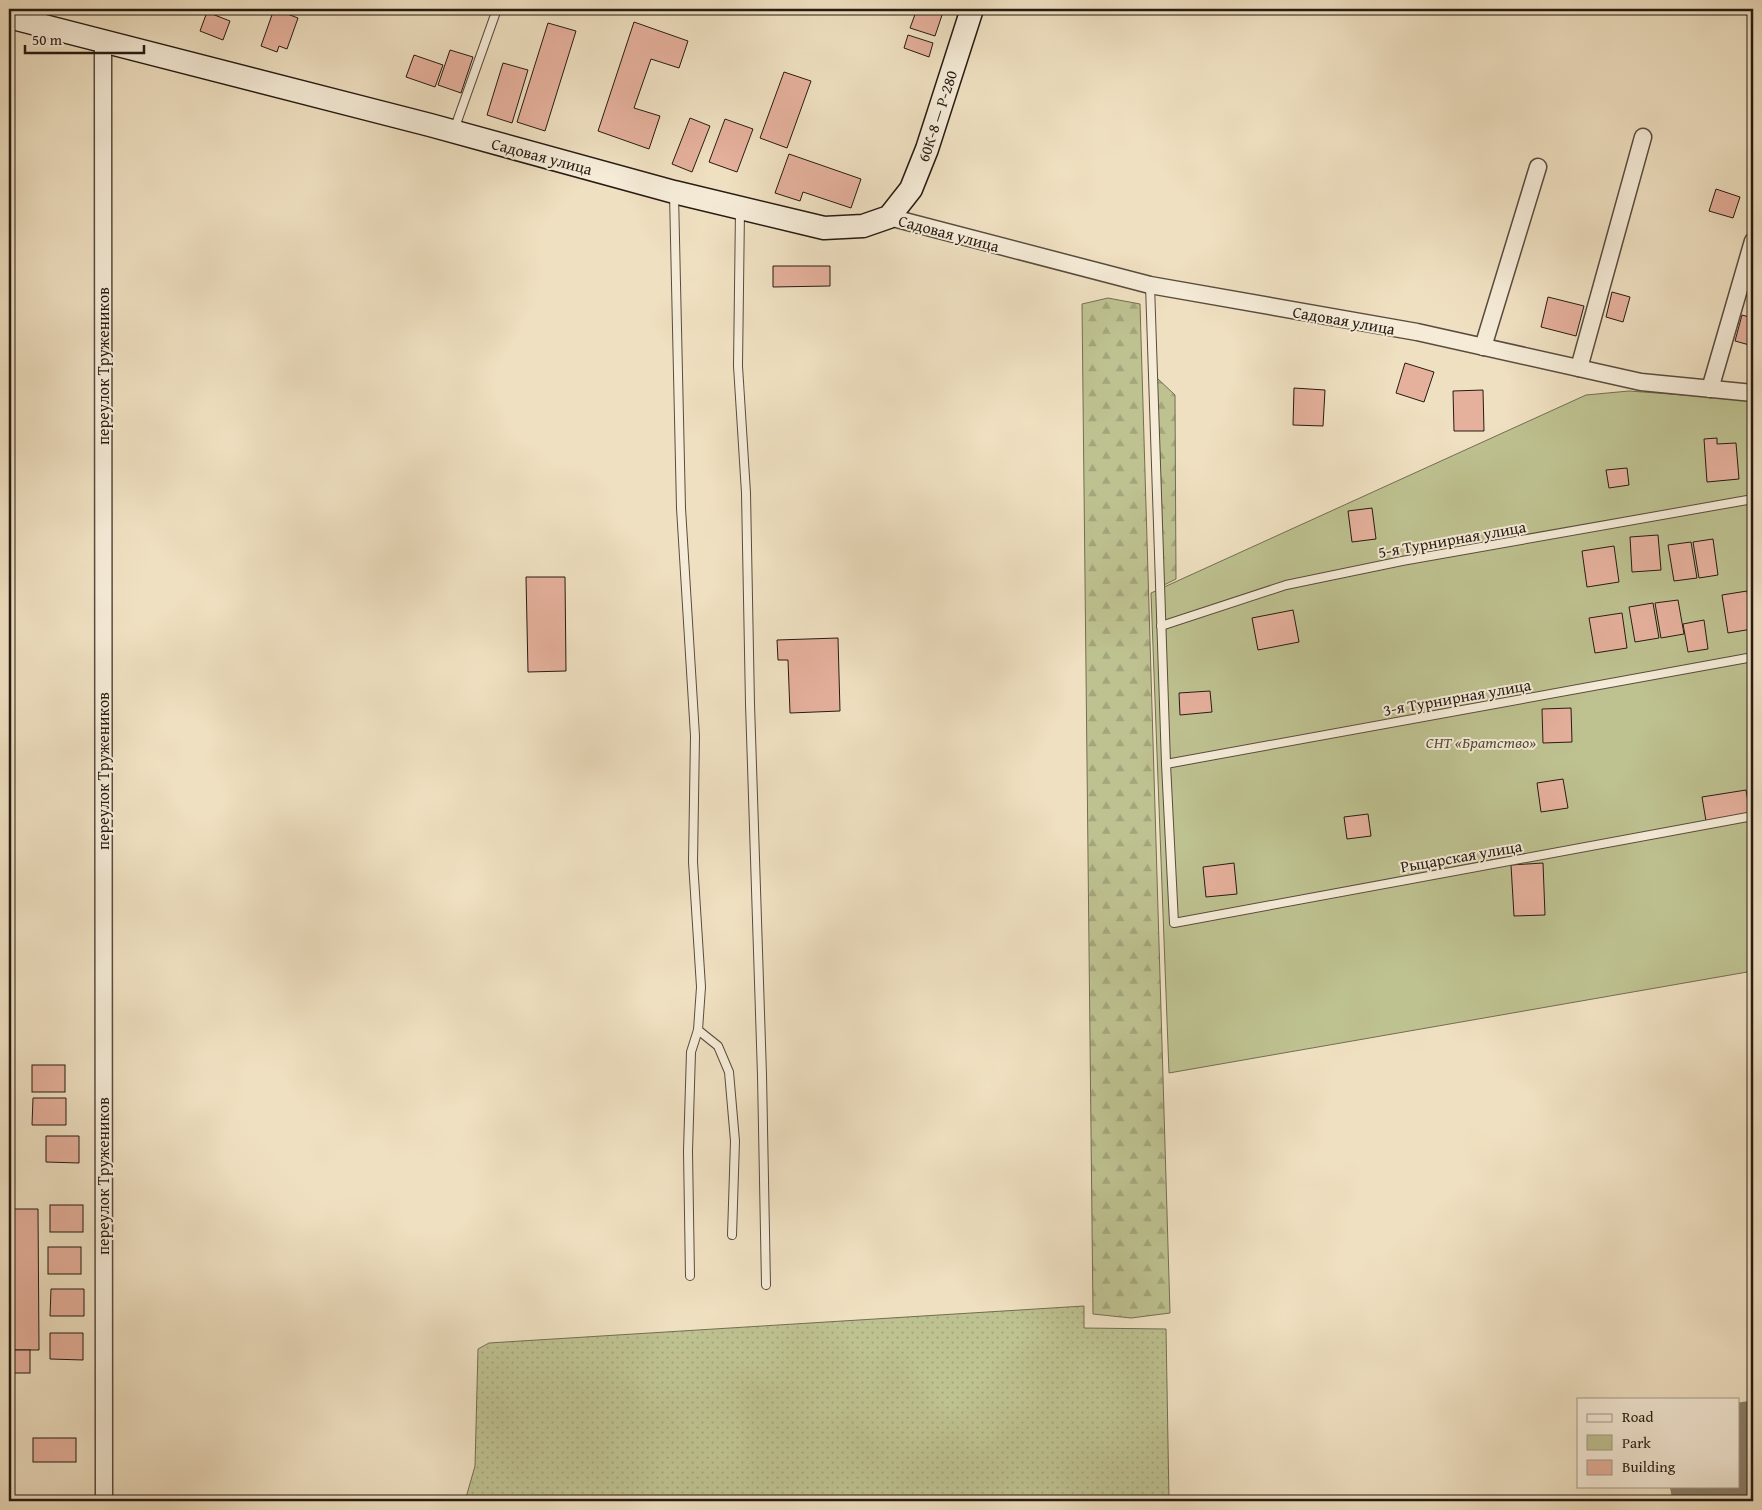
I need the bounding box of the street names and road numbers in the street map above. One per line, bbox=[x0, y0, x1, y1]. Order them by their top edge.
street label: 60К-8 — Р-280 bbox=[911, 67, 963, 165]
street label: Садовая улица bbox=[489, 131, 595, 181]
street label: Садовая улица bbox=[896, 208, 1002, 258]
street label: переулок Тружеников bbox=[91, 287, 115, 445]
street label: Садовая улица bbox=[1291, 299, 1397, 341]
street label: 5-я Турнирная улица bbox=[1376, 514, 1528, 564]
street label: 3-я Турнирная улица bbox=[1381, 672, 1533, 722]
street label: переулок Тружеников bbox=[91, 692, 115, 850]
street label: Рыцарская улица bbox=[1398, 833, 1524, 879]
street label: переулок Тружеников bbox=[91, 1097, 115, 1255]

